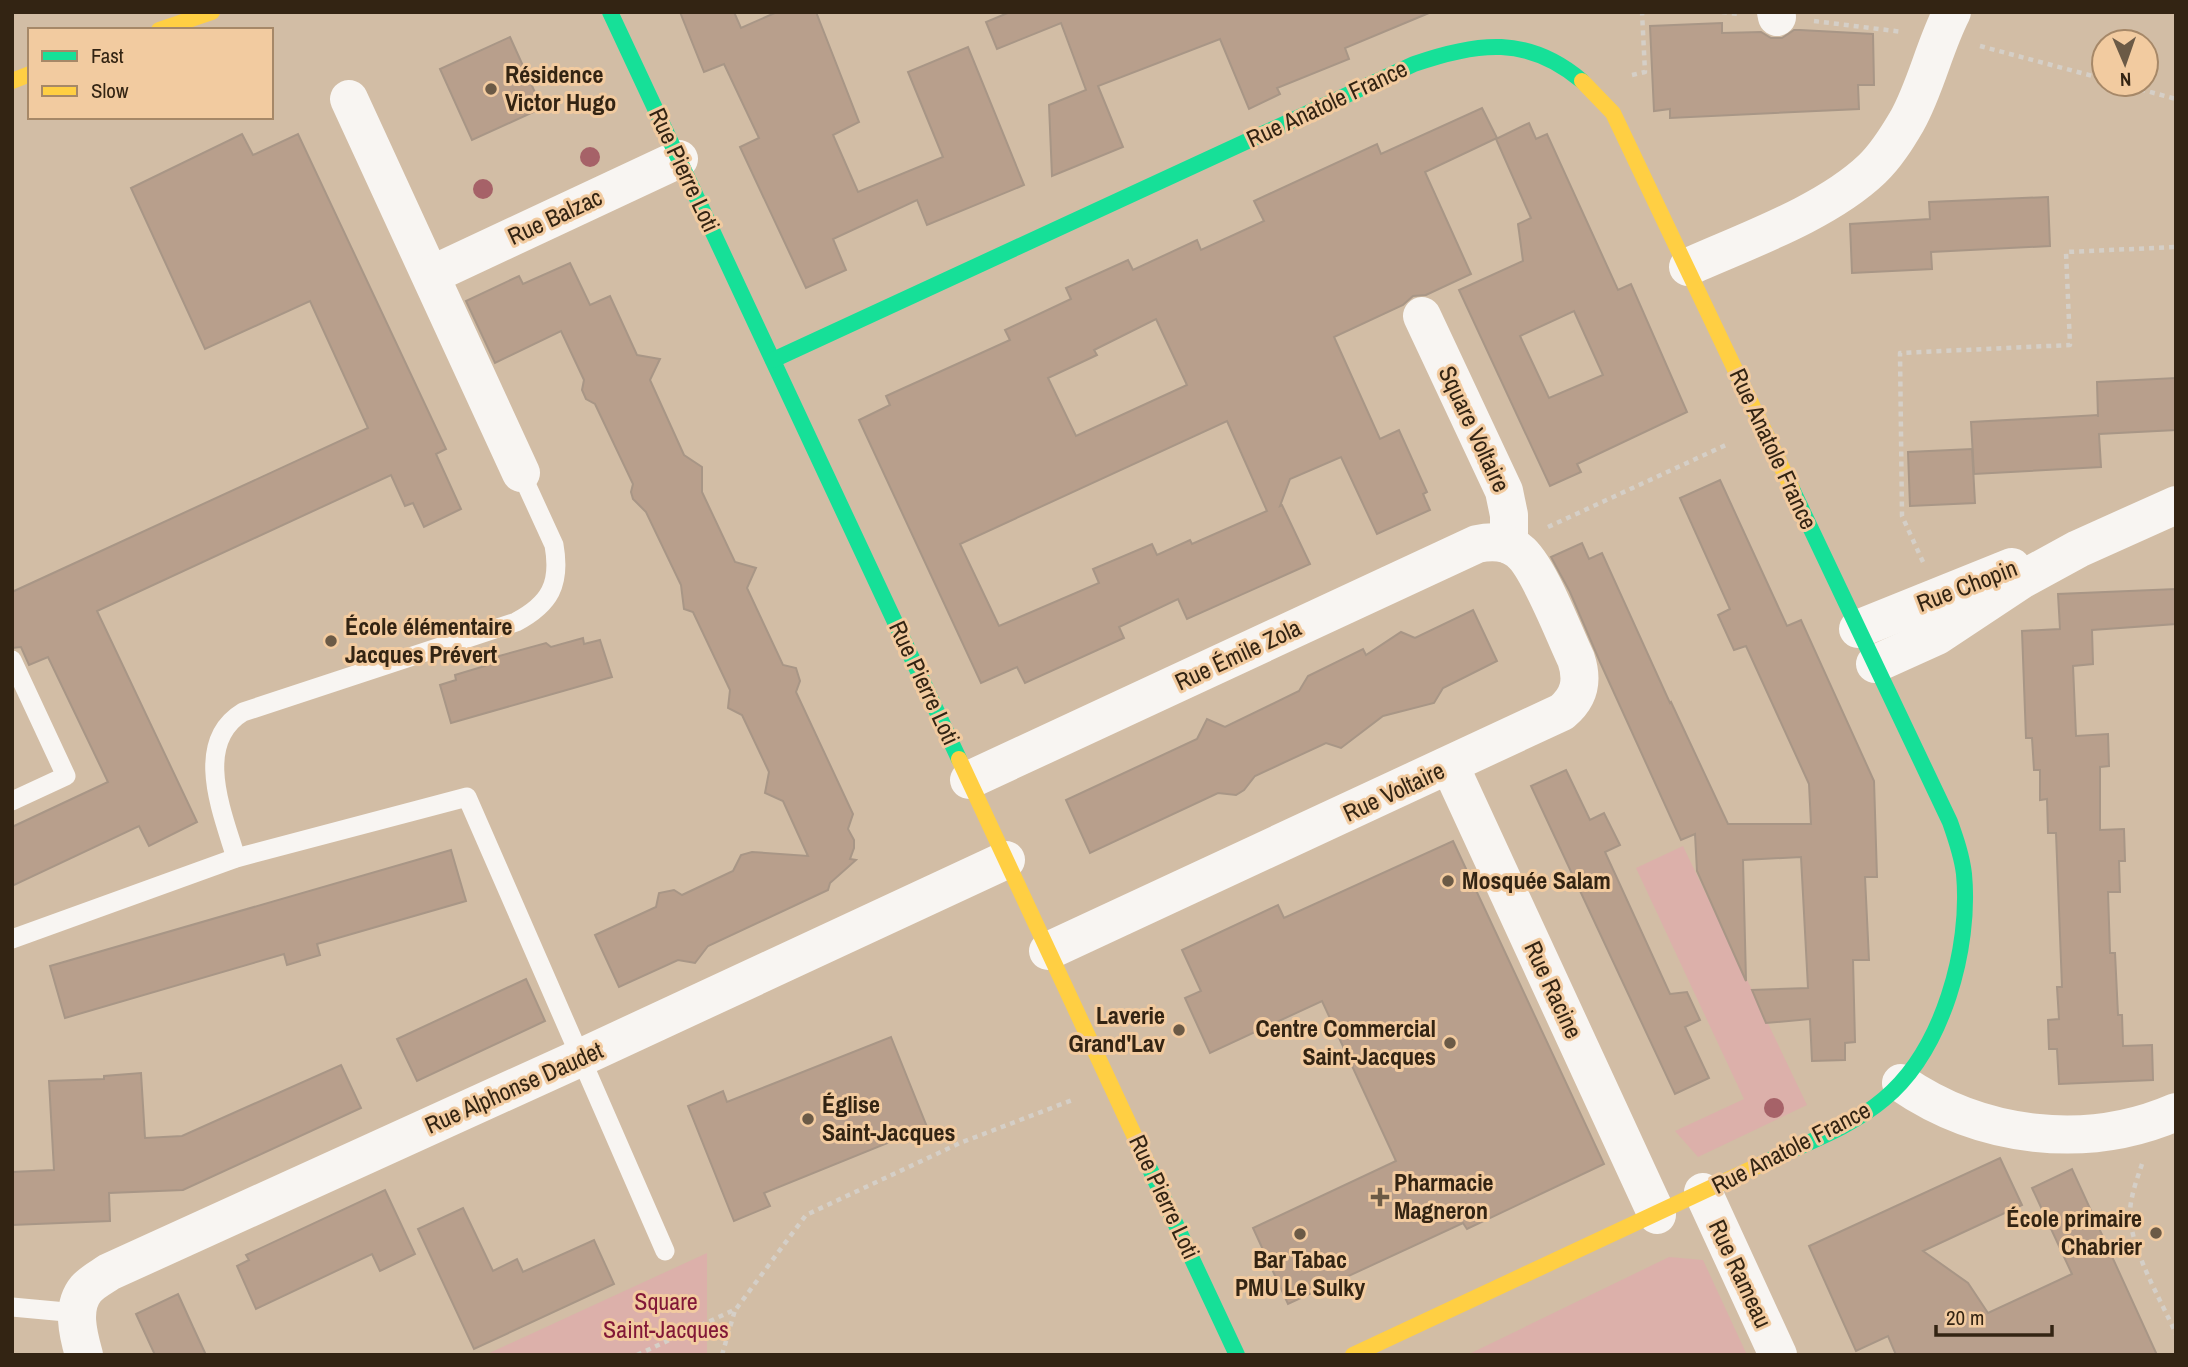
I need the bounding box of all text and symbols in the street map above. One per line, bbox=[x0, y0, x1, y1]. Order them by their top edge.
legend bbox=[28, 28, 273, 119]
north arrow bbox=[2090, 28, 2160, 98]
text: Fast bbox=[91, 41, 124, 70]
street label: Rue Anatole France bbox=[1241, 52, 1412, 154]
place label: Résidence Victor Hugo bbox=[505, 58, 616, 118]
text: N bbox=[2120, 67, 2132, 93]
text: Slow bbox=[91, 76, 129, 105]
marker: Résidence Victor Hugo bbox=[483, 81, 499, 97]
street label: Rue Pierre Loti bbox=[642, 102, 728, 237]
street label: Rue Balzac bbox=[502, 180, 607, 252]
street label: Square Voltaire bbox=[1432, 360, 1518, 497]
street label: Rue Anatole France bbox=[1723, 363, 1825, 534]
street label: Rue Chopin bbox=[1912, 551, 2021, 619]
place label: École élémentaire Jacques Prévert bbox=[345, 610, 512, 670]
street label: Rue Émile Zola bbox=[1169, 611, 1306, 697]
street label: Rue Pierre Loti bbox=[882, 615, 968, 750]
marker: École élémentaire Jacques Prévert bbox=[323, 633, 339, 649]
street label: Rue Voltaire bbox=[1338, 754, 1449, 828]
place label: Mosquée Salam bbox=[1462, 864, 1611, 896]
marker: Mosquée Salam bbox=[1440, 873, 1456, 889]
street label: Rue Racine bbox=[1517, 936, 1590, 1043]
place label: Laverie Grand'Lav bbox=[1068, 999, 1165, 1059]
place label: Centre Commercial Saint-Jacques bbox=[1256, 1012, 1436, 1072]
marker: Laverie Grand'Lav bbox=[1171, 1022, 1187, 1038]
street label: Rue Alphonse Daudet bbox=[420, 1033, 608, 1141]
marker: Centre Commercial Saint-Jacques bbox=[1442, 1035, 1458, 1051]
place label: Église Saint-Jacques bbox=[822, 1088, 955, 1148]
street label: Rue Anatole France bbox=[1706, 1093, 1875, 1201]
marker: Église Saint-Jacques bbox=[800, 1111, 816, 1127]
street label: Rue Pierre Loti bbox=[1122, 1129, 1208, 1264]
place label: Pharmacie Magneron bbox=[1394, 1166, 1494, 1226]
marker: Pharmacie Magneron bbox=[1372, 1189, 1388, 1205]
place label: École primaire Chabrier bbox=[2006, 1202, 2142, 1262]
street label: Rue Rameau bbox=[1702, 1214, 1780, 1333]
marker: École primaire Chabrier bbox=[2148, 1225, 2164, 1241]
marker: Bar Tabac PMU Le Sulky bbox=[1292, 1226, 1308, 1242]
place label: Bar Tabac PMU Le Sulky bbox=[1235, 1243, 1365, 1303]
park label: Square Saint-Jacques bbox=[603, 1285, 729, 1345]
scale bar bbox=[1936, 1294, 2052, 1338]
text: 20 m bbox=[1946, 1303, 1984, 1332]

